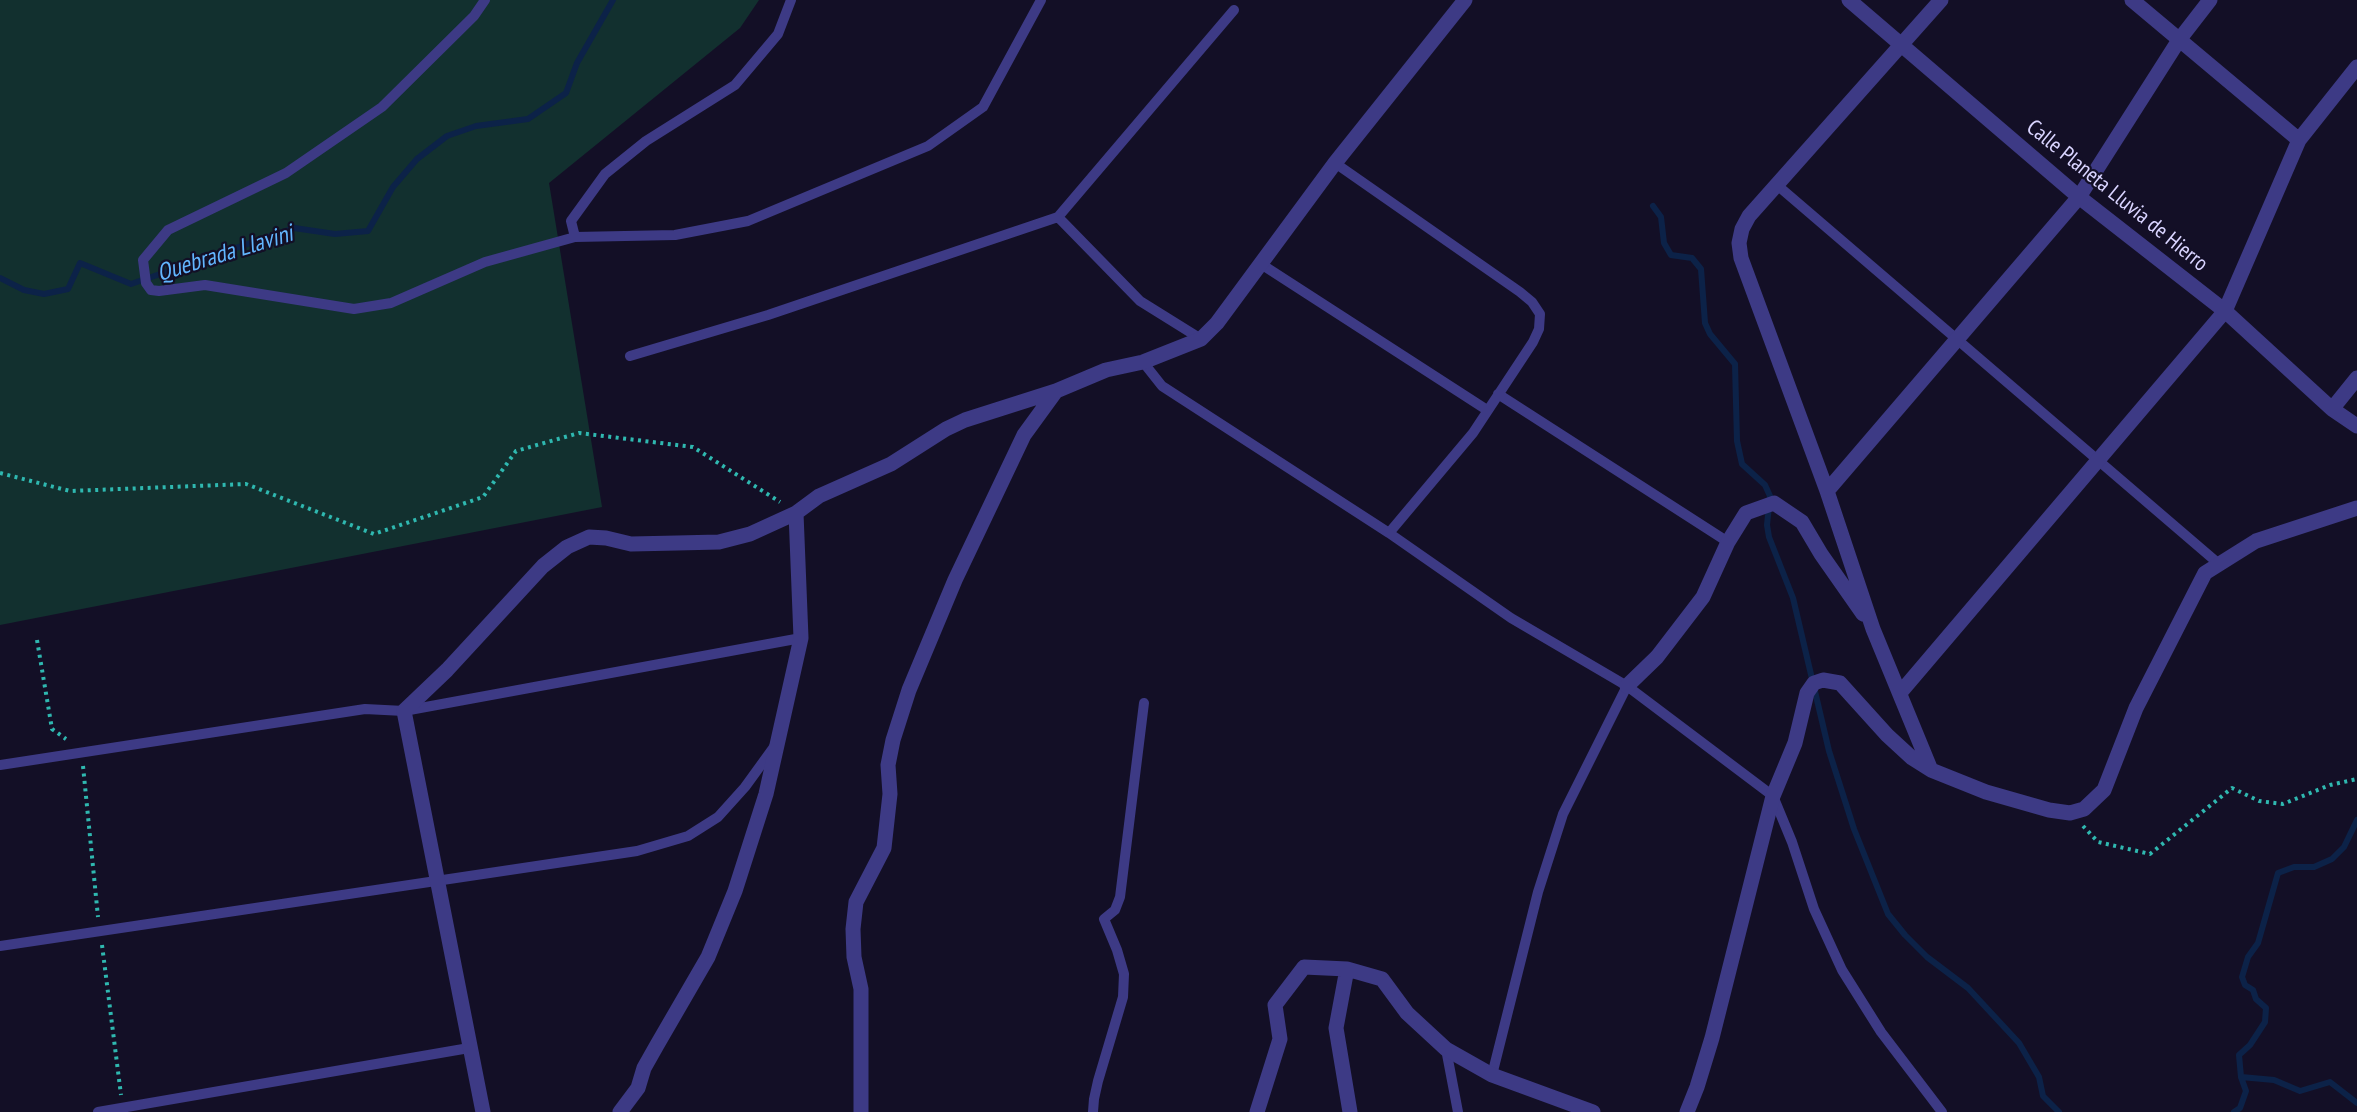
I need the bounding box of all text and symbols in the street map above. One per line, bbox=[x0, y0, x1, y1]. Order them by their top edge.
street label: Calle Planeta Lluvia de Hierro bbox=[2021, 115, 2213, 277]
water label: Quebrada Llavini bbox=[154, 220, 296, 288]

